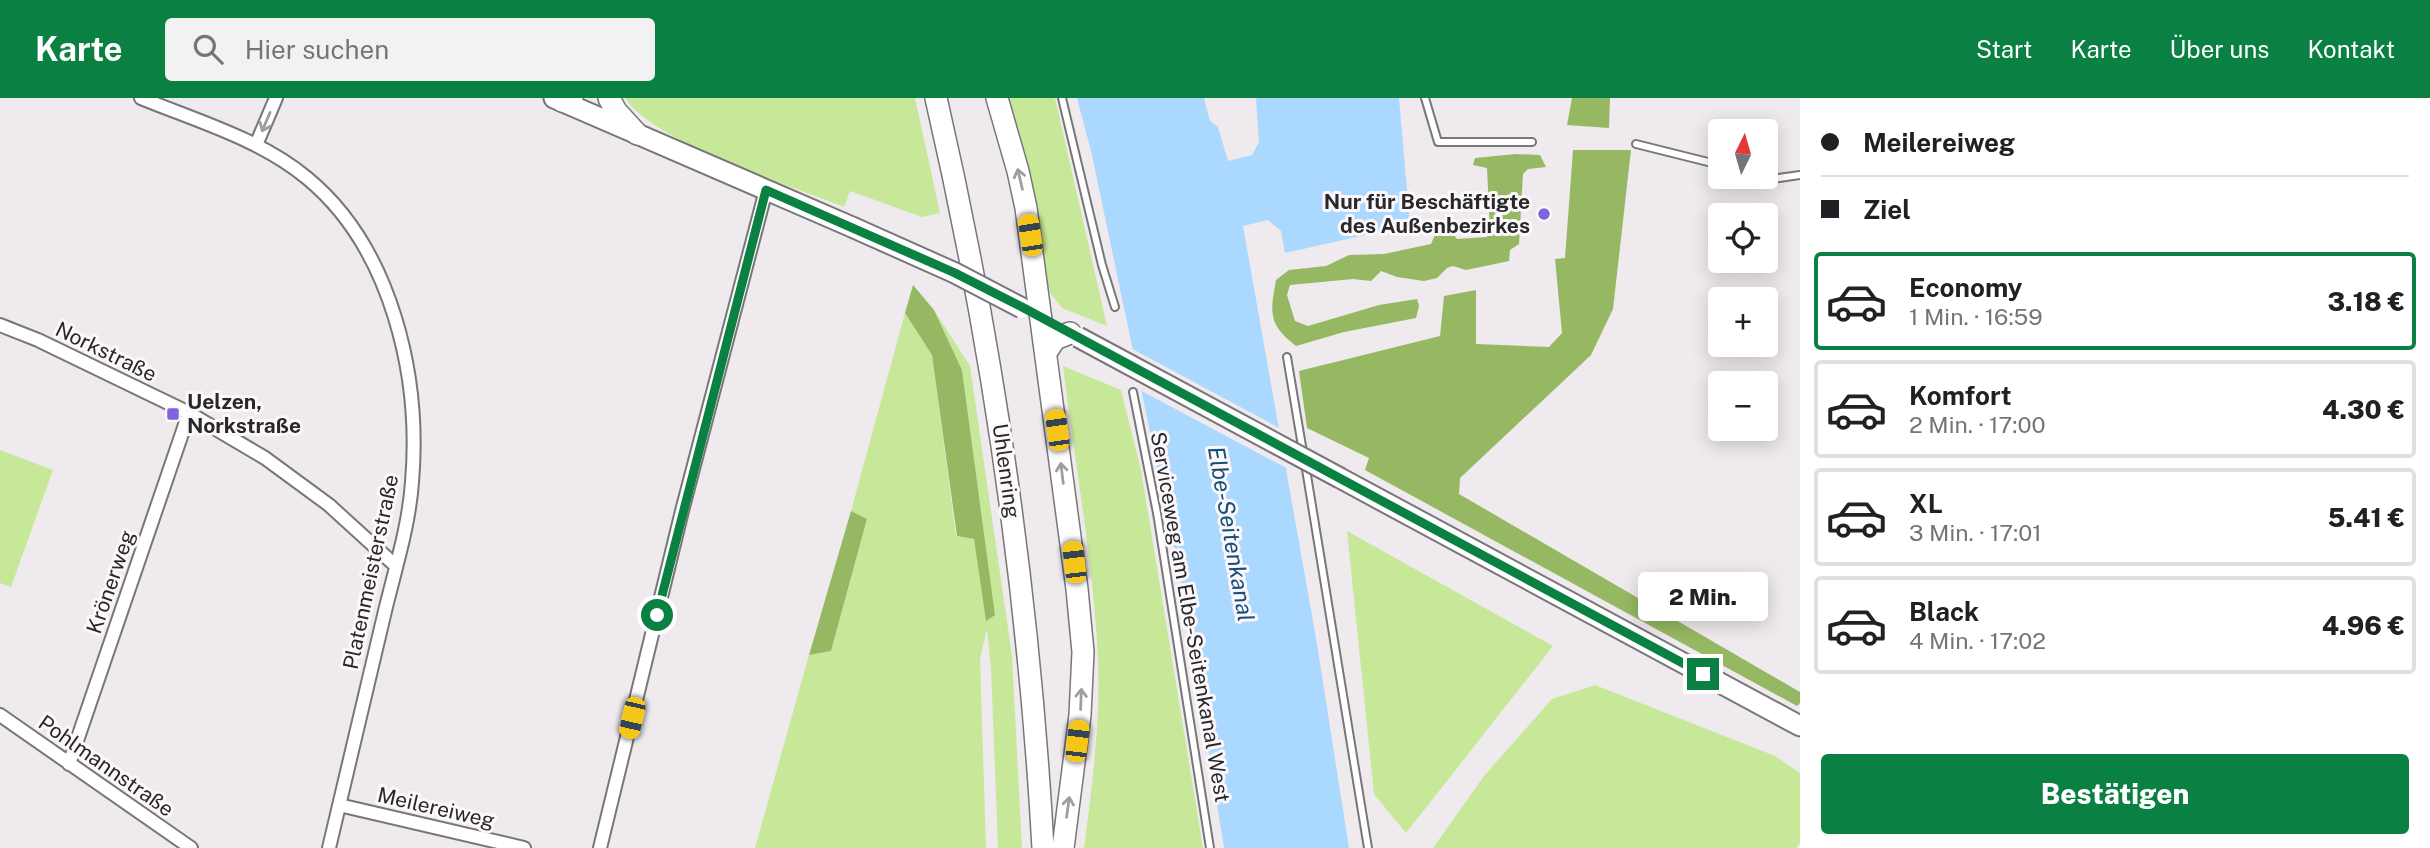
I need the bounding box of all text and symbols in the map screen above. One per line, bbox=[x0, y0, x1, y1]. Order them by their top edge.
search box bbox=[165, 18, 655, 81]
text: Karte bbox=[35, 30, 123, 68]
icon: search bbox=[189, 30, 227, 68]
text: Hier suchen bbox=[245, 34, 389, 65]
text: Start bbox=[1976, 35, 2032, 63]
text: Karte bbox=[2070, 35, 2132, 63]
text: Über uns bbox=[2170, 35, 2269, 63]
text: Kontakt bbox=[2307, 35, 2395, 63]
one-way arrow bbox=[259, 111, 272, 132]
north arrow bbox=[1708, 119, 1778, 189]
map controls bbox=[1708, 119, 1778, 441]
text: Meilereiweg bbox=[1863, 127, 2015, 158]
one-way arrow bbox=[1012, 168, 1025, 190]
place label: Nur für Beschäftigte des Außenbezirkes bbox=[1324, 189, 1530, 238]
text: Ziel bbox=[1863, 194, 1911, 225]
button: locate bbox=[1708, 203, 1778, 273]
marker: Nur für Beschäftigte des Außenbezirkes bbox=[1536, 206, 1552, 222]
car bbox=[1017, 213, 1044, 257]
icon: car bbox=[1825, 270, 1888, 333]
text: Economy bbox=[1909, 272, 2022, 303]
text: 3.18 € bbox=[2327, 286, 2405, 317]
button: + bbox=[1708, 287, 1778, 357]
text: 1 Min. · 16:59 bbox=[1909, 303, 2043, 330]
street label: Norkstraße bbox=[51, 316, 161, 387]
button: − bbox=[1708, 371, 1778, 441]
icon: car bbox=[1825, 378, 1888, 441]
text: Komfort bbox=[1909, 380, 2011, 411]
place label: Uelzen, Norkstraße bbox=[187, 389, 301, 438]
text: 4.30 € bbox=[2322, 394, 2405, 425]
marker: Uelzen, Norkstraße bbox=[165, 406, 181, 422]
car bbox=[1044, 408, 1071, 452]
text: 2 Min. · 17:00 bbox=[1909, 411, 2045, 438]
street label: Uhlenring bbox=[987, 422, 1026, 520]
street label: Serviceweg am Elbe-Seitenkanal West bbox=[1146, 430, 1235, 804]
water label: Elbe-Seitenkanal bbox=[1203, 444, 1260, 624]
one-way arrow bbox=[1056, 462, 1069, 485]
street label: Platenmeisterstraße bbox=[338, 472, 403, 672]
icon: car bbox=[1825, 486, 1888, 549]
text: XL bbox=[1909, 488, 1943, 519]
text: 5.41 € bbox=[2328, 502, 2405, 533]
text: 3 Min. · 17:01 bbox=[1909, 519, 2042, 546]
street label: Krönerweg bbox=[81, 527, 140, 637]
car bbox=[1062, 540, 1087, 584]
callout: 2 Min. bbox=[1638, 573, 1768, 622]
text: 2 Min. bbox=[1669, 583, 1737, 610]
icon: car bbox=[1825, 594, 1888, 657]
text: Black bbox=[1909, 596, 1979, 627]
route start bbox=[641, 599, 673, 631]
text: 4.96 € bbox=[2322, 610, 2405, 641]
text: 4 Min. · 17:02 bbox=[1909, 627, 2046, 654]
route end bbox=[1687, 658, 1719, 690]
one-way arrow bbox=[1074, 688, 1087, 711]
car bbox=[618, 695, 647, 741]
street label: Pohlmannstraße bbox=[34, 710, 179, 822]
car bbox=[1065, 719, 1090, 763]
button: Bestätigen bbox=[1821, 754, 2409, 834]
street label: Meilereiweg bbox=[375, 782, 497, 833]
one-way arrow bbox=[1062, 797, 1075, 819]

